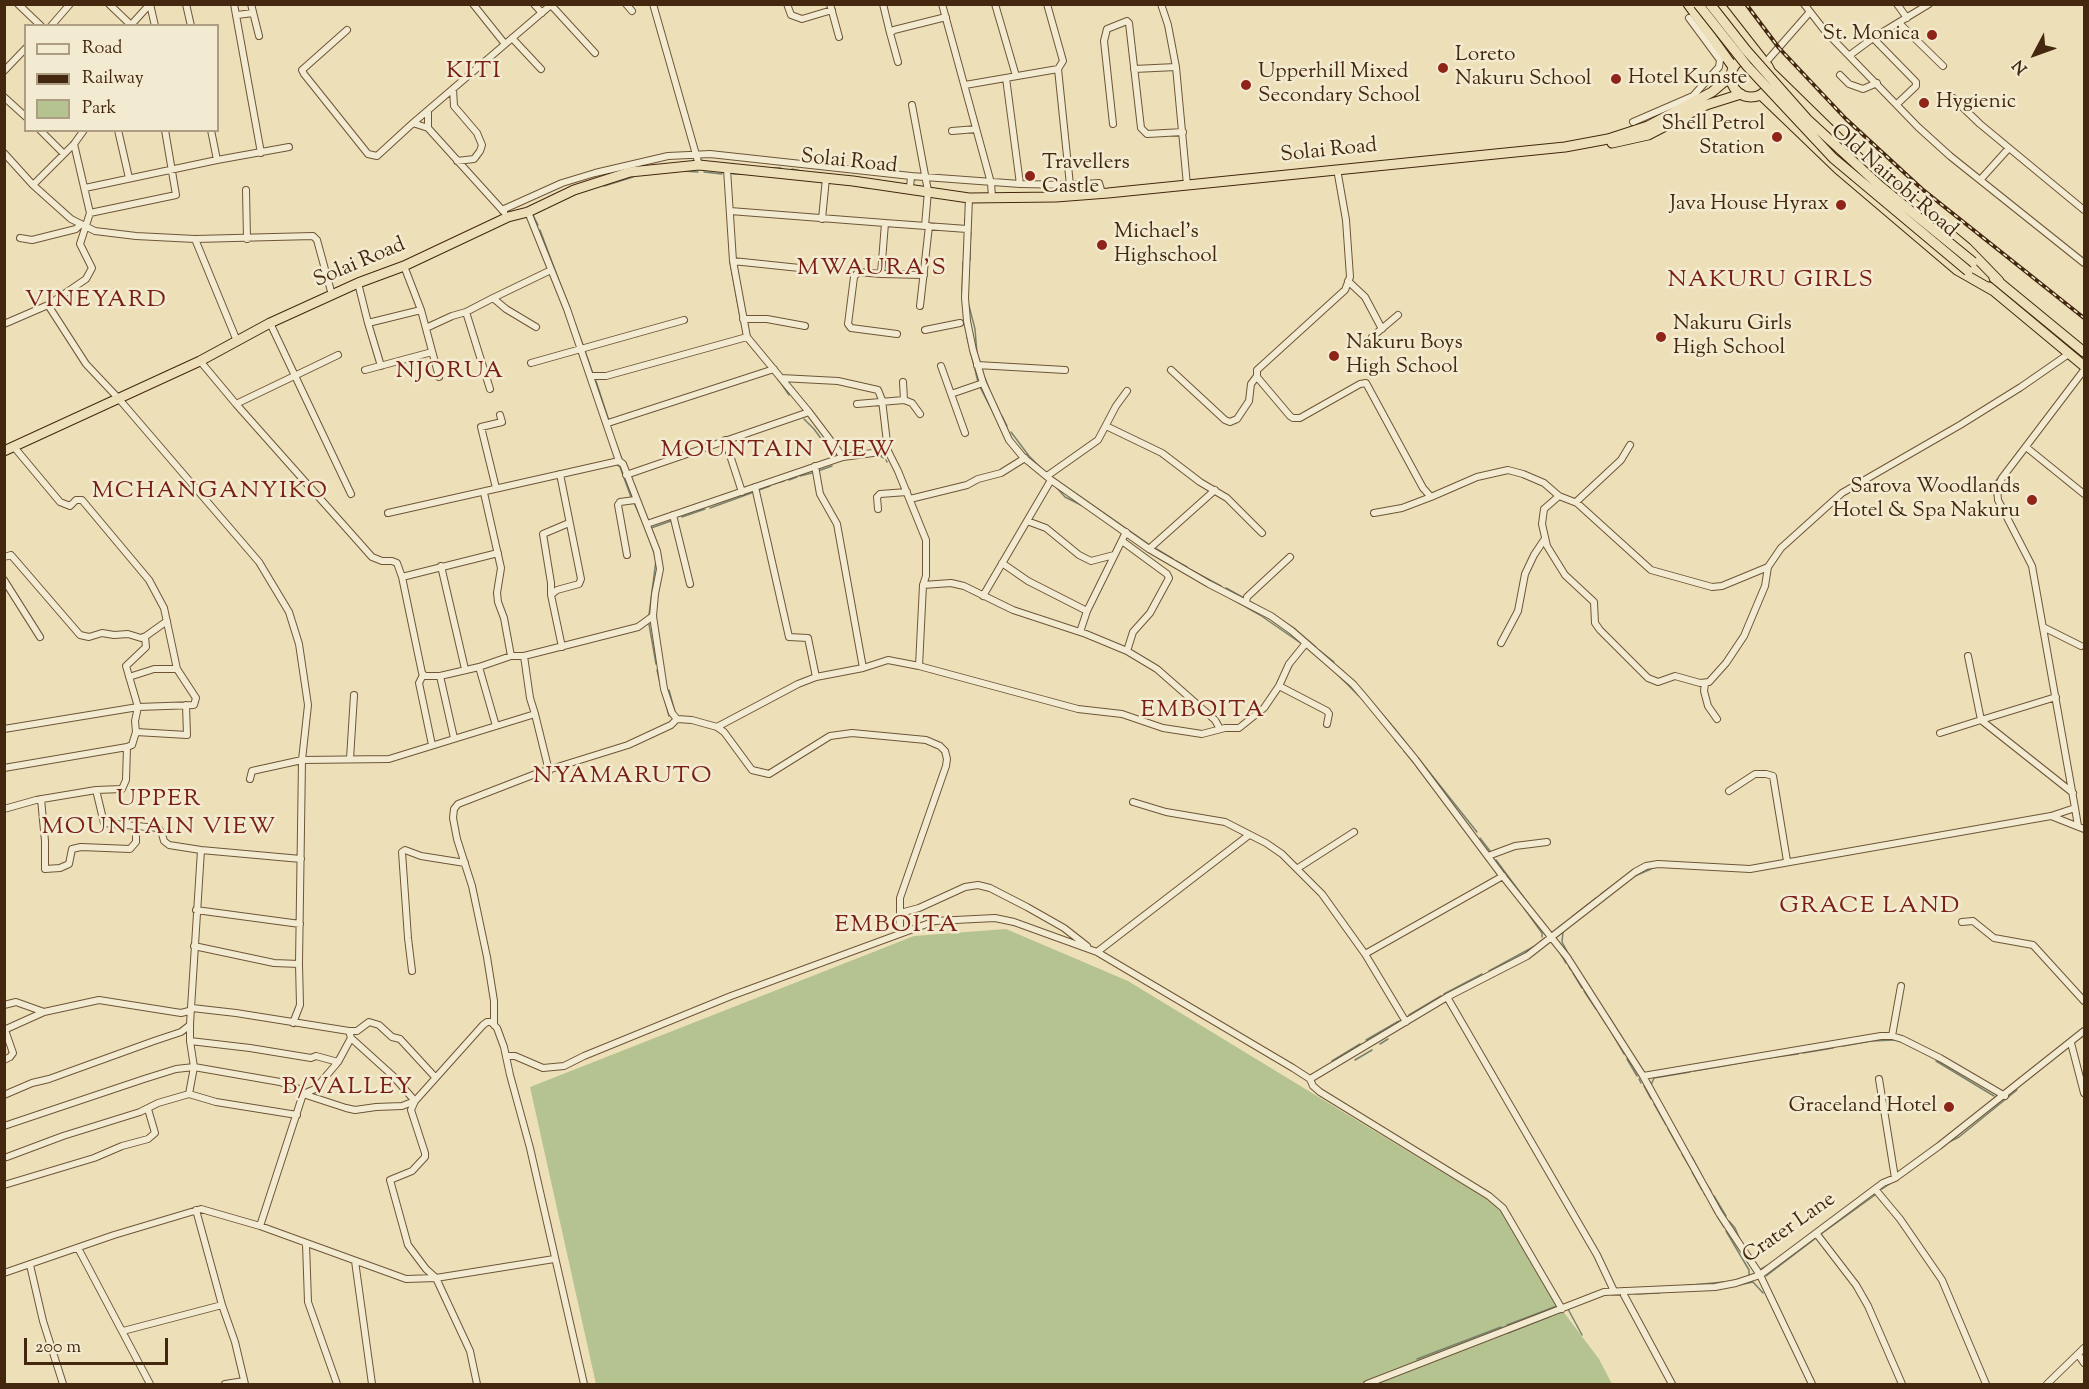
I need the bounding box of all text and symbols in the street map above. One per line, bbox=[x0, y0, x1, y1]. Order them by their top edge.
place label: St. Monica bbox=[1823, 22, 1920, 48]
legend bbox=[24, 24, 219, 132]
north arrow bbox=[2005, 24, 2065, 84]
marker: St. Monica bbox=[1925, 28, 1939, 42]
text: Road bbox=[82, 36, 122, 62]
place label: Loreto Nakuru School bbox=[1455, 43, 1592, 93]
text: N bbox=[2008, 54, 2034, 79]
district label: KITI bbox=[446, 59, 502, 87]
place label: Upperhill Mixed Secondary School bbox=[1258, 60, 1420, 110]
marker: Loreto Nakuru School bbox=[1436, 61, 1450, 75]
text: Railway bbox=[82, 66, 144, 92]
place label: Hotel Kunste bbox=[1628, 66, 1747, 92]
marker: Hotel Kunste bbox=[1609, 72, 1623, 86]
marker: Upperhill Mixed Secondary School bbox=[1239, 78, 1253, 92]
place label: Hygienic bbox=[1936, 90, 2016, 116]
text: Park bbox=[82, 96, 116, 122]
marker: Hygienic bbox=[1917, 96, 1931, 110]
place label: Shell Petrol Station bbox=[1662, 112, 1765, 162]
street label: Old Nairobi Road bbox=[1824, 120, 1962, 244]
marker: Shell Petrol Station bbox=[1770, 130, 1784, 144]
street label: Solai Road bbox=[1279, 134, 1379, 170]
street label: Solai Road bbox=[799, 145, 899, 181]
place label: Travellers Castle bbox=[1042, 151, 1130, 201]
marker: Travellers Castle bbox=[1023, 169, 1037, 183]
place label: Java House Hyrax bbox=[1670, 192, 1829, 218]
marker: Java House Hyrax bbox=[1834, 198, 1848, 212]
place label: Michael's Highschool bbox=[1114, 220, 1218, 270]
street label: Solai Road bbox=[310, 233, 410, 295]
marker: Michael's Highschool bbox=[1095, 238, 1109, 252]
district label: MWAURA'S bbox=[797, 256, 947, 284]
district label: NAKURU GIRLS bbox=[1668, 268, 1874, 296]
district label: VINEYARD bbox=[25, 288, 167, 316]
place label: Nakuru Girls High School bbox=[1673, 312, 1792, 362]
marker: Nakuru Girls High School bbox=[1654, 330, 1668, 344]
place label: Nakuru Boys High School bbox=[1346, 331, 1463, 381]
marker: Nakuru Boys High School bbox=[1327, 349, 1341, 363]
district label: NJORUA bbox=[395, 359, 505, 387]
district label: MOUNTAIN VIEW bbox=[660, 438, 896, 466]
place label: Sarova Woodlands Hotel & Spa Nakuru bbox=[1833, 475, 2020, 525]
district label: MCHANGANYIKO bbox=[92, 479, 328, 507]
marker: Sarova Woodlands Hotel & Spa Nakuru bbox=[2025, 493, 2039, 507]
district label: EMBOITA bbox=[1141, 698, 1265, 726]
district label: NYAMARUTO bbox=[533, 764, 713, 792]
district label: UPPER MOUNTAIN VIEW bbox=[41, 787, 277, 843]
district label: GRACE LAND bbox=[1779, 894, 1961, 922]
district label: EMBOITA bbox=[835, 913, 959, 941]
district label: B/VALLEY bbox=[282, 1075, 414, 1103]
place label: Graceland Hotel bbox=[1789, 1094, 1937, 1120]
marker: Graceland Hotel bbox=[1942, 1100, 1956, 1114]
street label: Crater Lane bbox=[1739, 1188, 1841, 1270]
scale bar bbox=[27, 1326, 171, 1364]
text: 200 m bbox=[35, 1335, 81, 1361]

